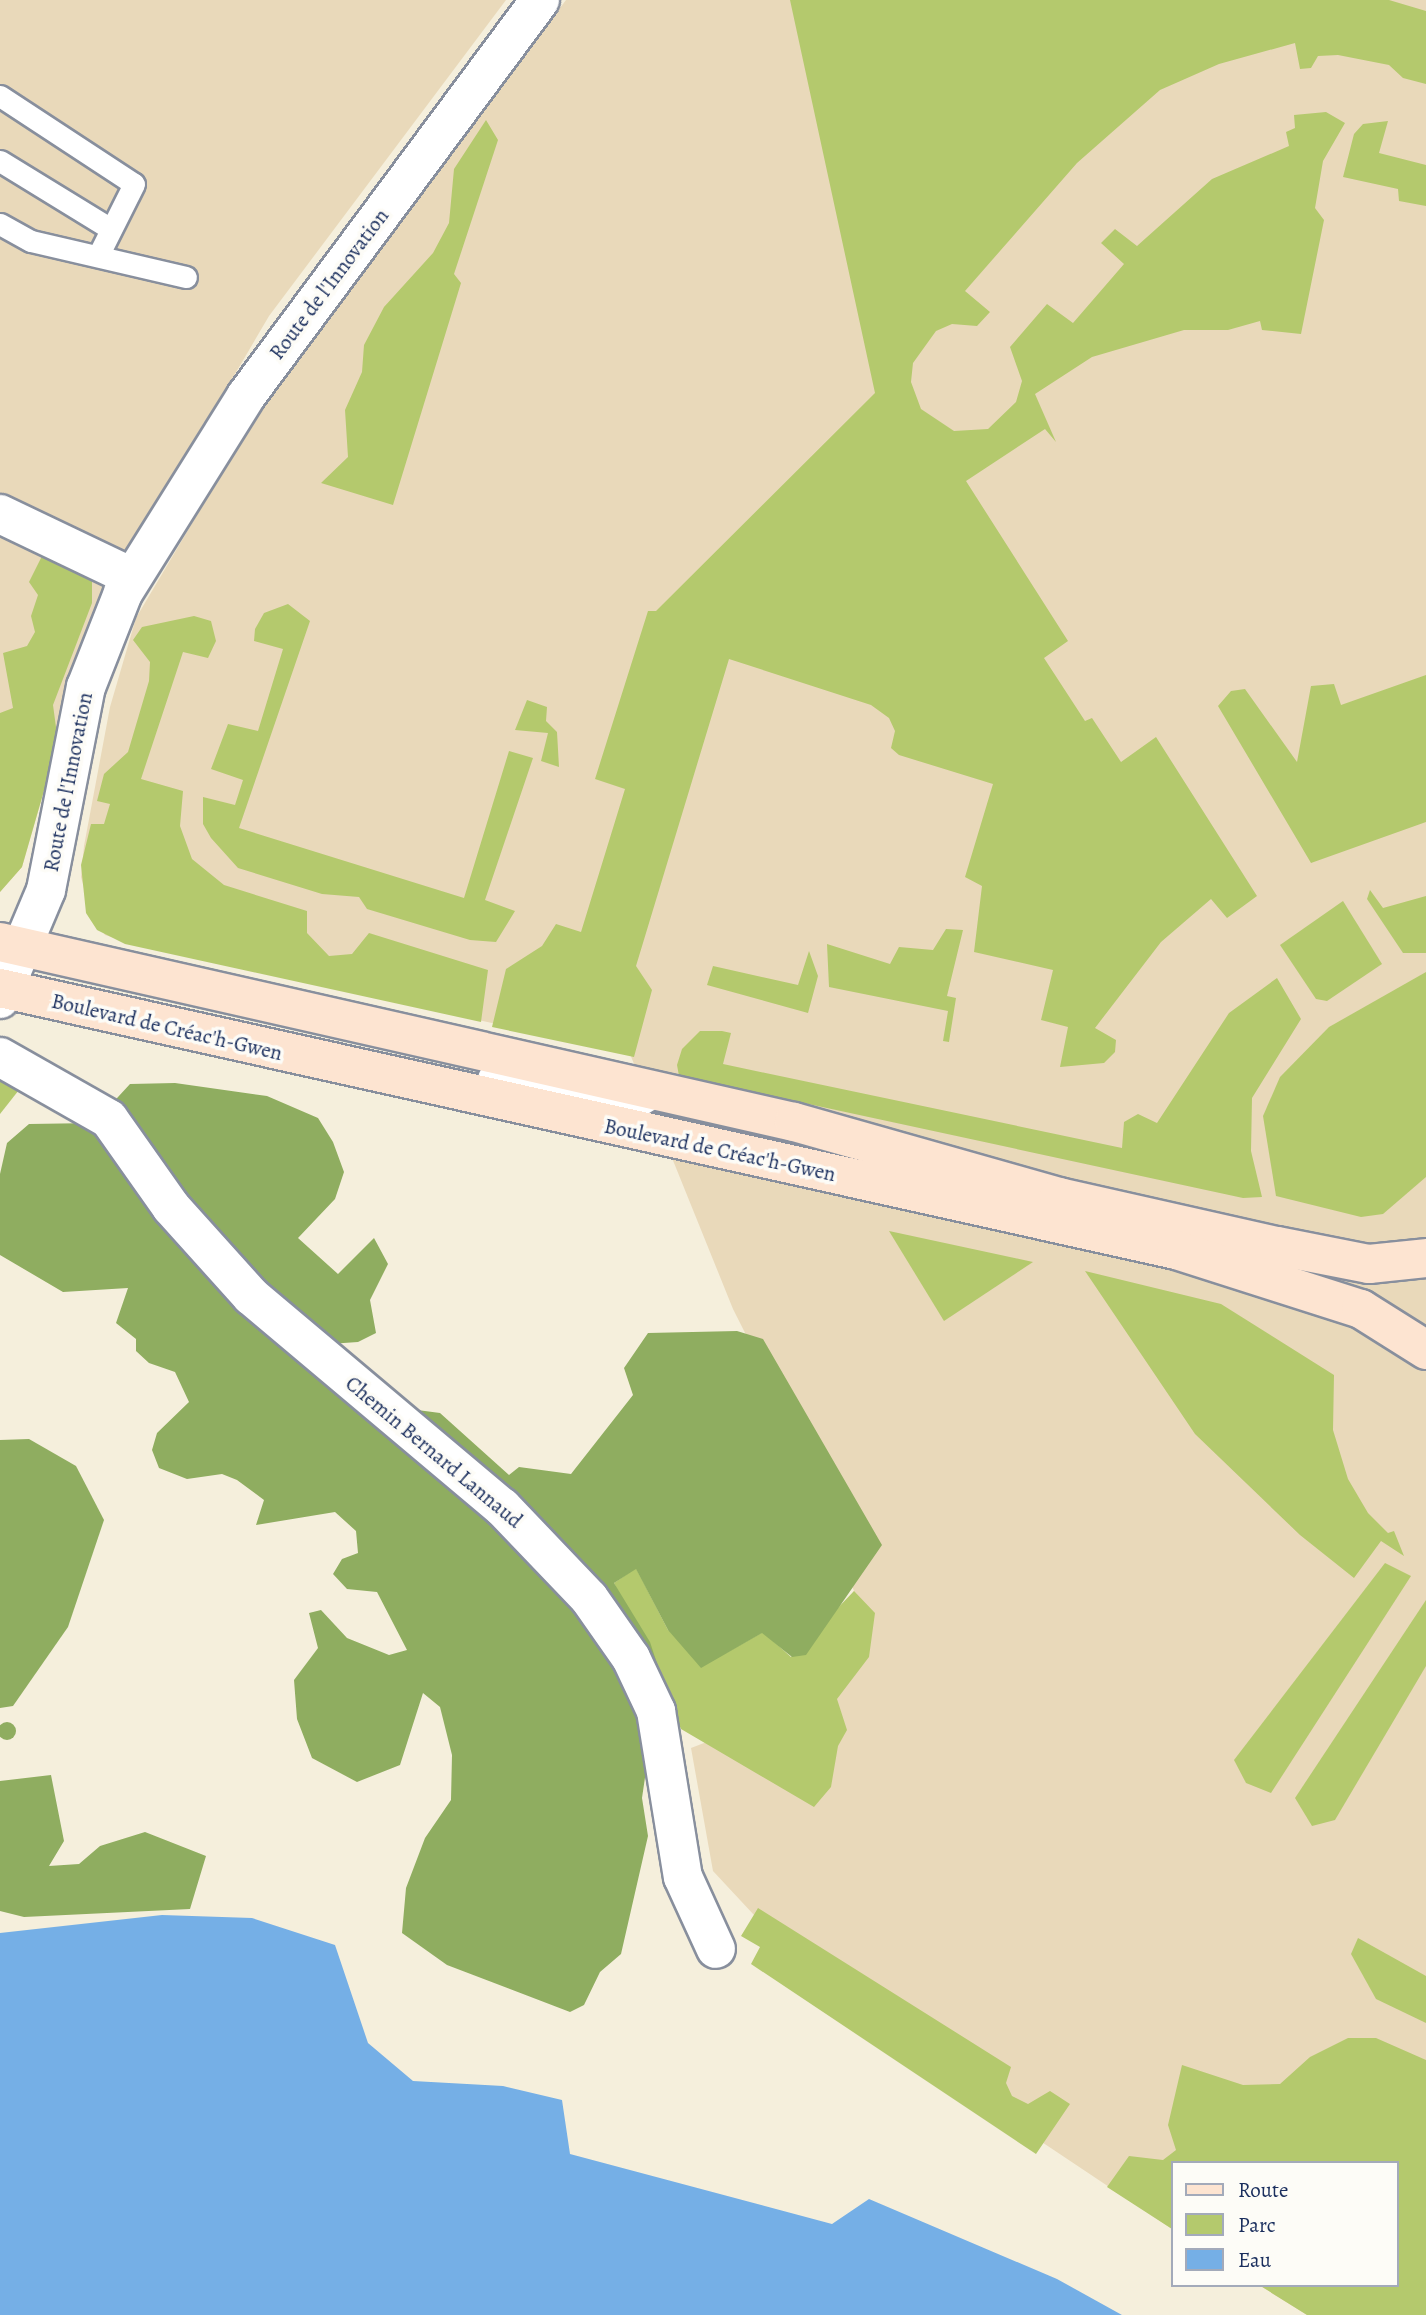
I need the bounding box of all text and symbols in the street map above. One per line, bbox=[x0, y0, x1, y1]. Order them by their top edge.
street label: Route de l'Innovation bbox=[264, 204, 394, 364]
street label: Route de l'Innovation bbox=[38, 690, 98, 874]
street label: Boulevard de Créac'h-Gwen bbox=[49, 988, 285, 1066]
street label: Boulevard de Créac'h-Gwen bbox=[602, 1113, 838, 1187]
street label: Chemin Bernard Lannaud bbox=[340, 1371, 528, 1533]
legend bbox=[1170, 2161, 1398, 2287]
text: Route bbox=[1238, 2176, 1288, 2204]
text: Parc bbox=[1238, 2211, 1276, 2239]
text: Eau bbox=[1238, 2246, 1271, 2274]

